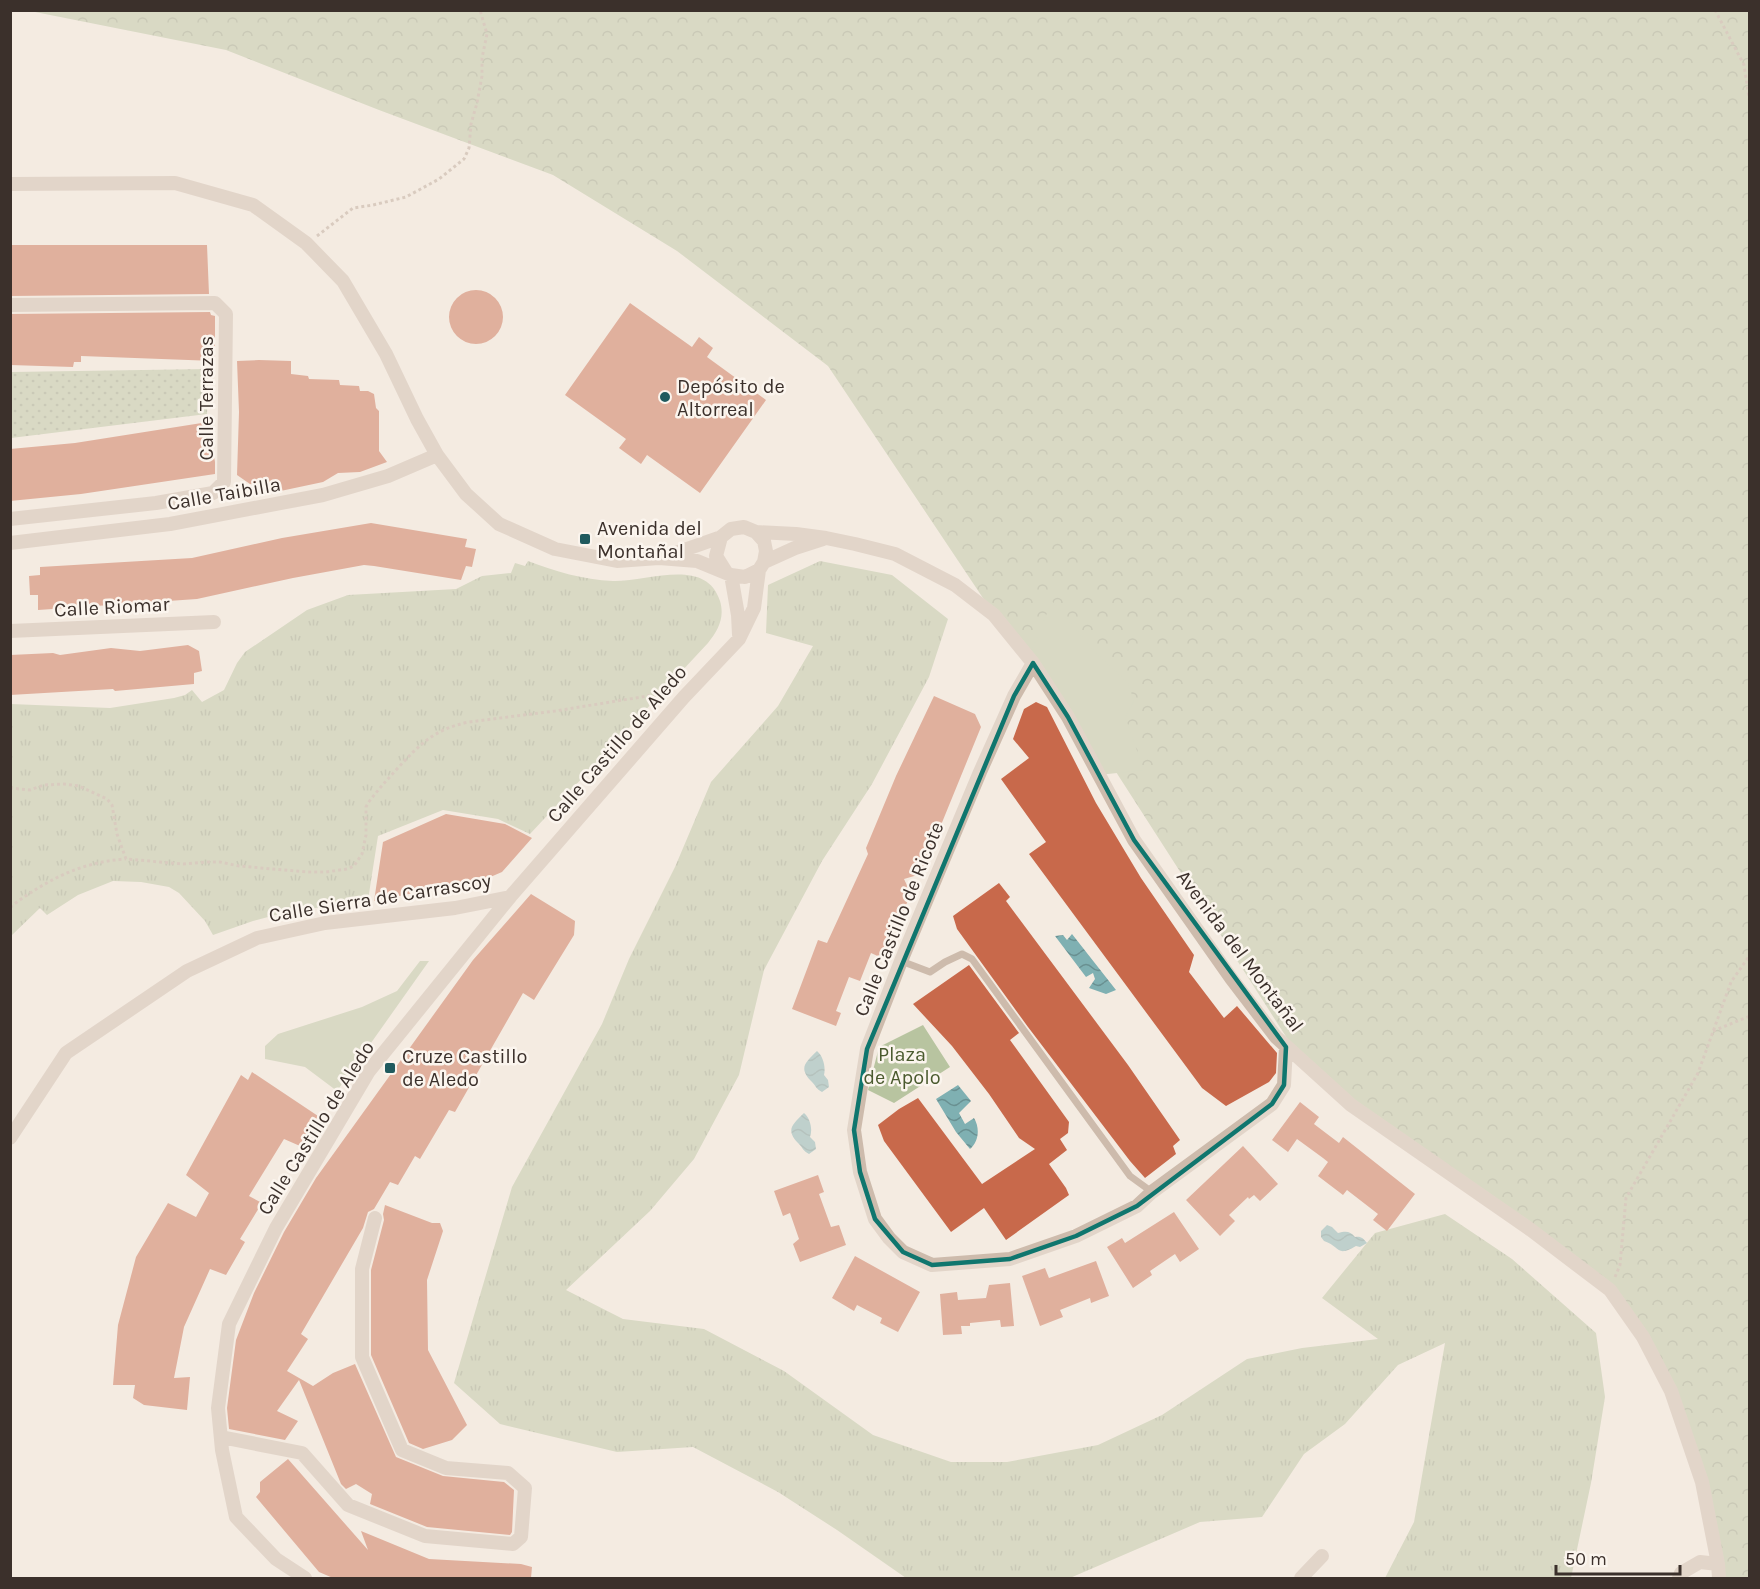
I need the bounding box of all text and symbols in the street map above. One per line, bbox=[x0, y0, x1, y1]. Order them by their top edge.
street label: Calle Terrazas bbox=[195, 336, 218, 460]
place label: Depósito de Altorreal bbox=[677, 375, 785, 421]
marker: Depósito de Altorreal bbox=[658, 390, 672, 404]
street label: Calle Taibilla bbox=[165, 473, 283, 515]
place label: Avenida del Montañal bbox=[597, 517, 702, 563]
marker: Avenida del Montañal bbox=[578, 532, 592, 546]
street label: Calle Riomar bbox=[54, 592, 171, 622]
street label: Calle Castillo de Aledo bbox=[543, 661, 691, 827]
street label: Calle Castillo de Ricote bbox=[849, 818, 949, 1020]
street label: Avenida del Montañal bbox=[1172, 866, 1308, 1036]
street label: Calle Sierra de Carrascoy bbox=[267, 869, 493, 927]
street label: Calle Castillo de Aledo bbox=[253, 1037, 379, 1219]
park label: Plaza de Apolo bbox=[863, 1043, 941, 1089]
place label: Cruze Castillo de Aledo bbox=[402, 1045, 528, 1091]
marker: Cruze Castillo de Aledo bbox=[383, 1061, 397, 1075]
scale bar bbox=[1556, 1538, 1680, 1576]
text: 50 m bbox=[1565, 1548, 1607, 1570]

